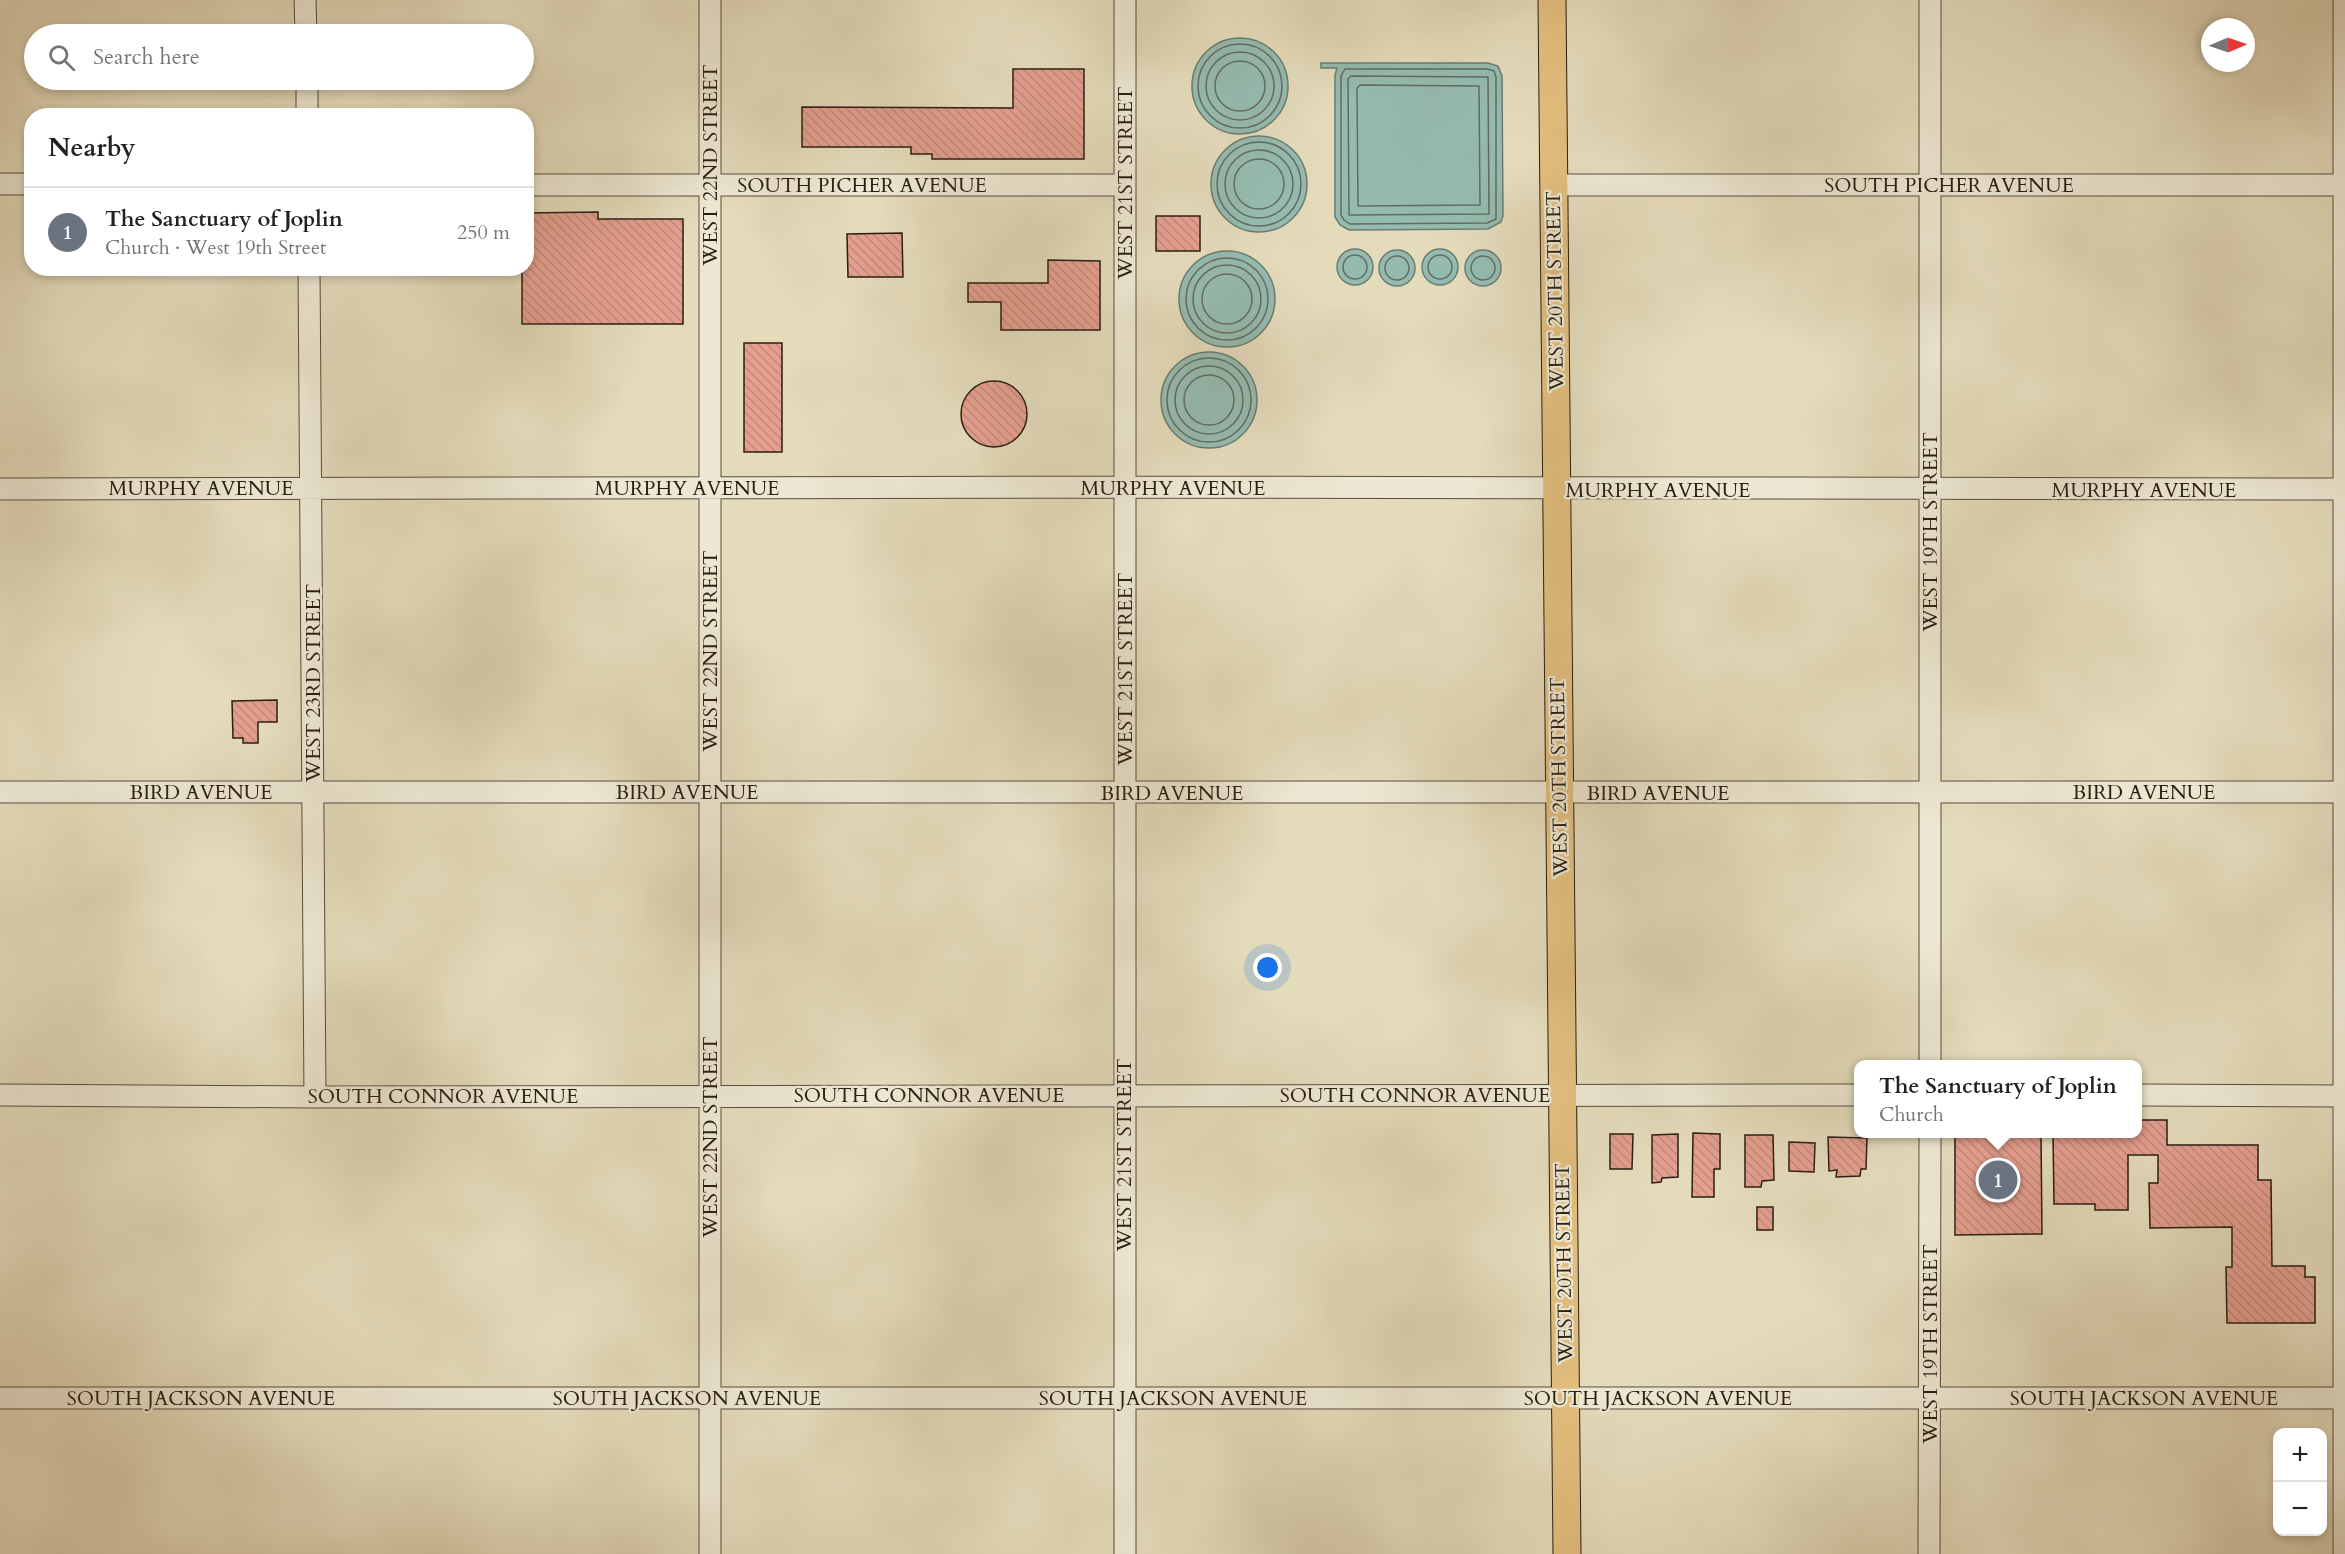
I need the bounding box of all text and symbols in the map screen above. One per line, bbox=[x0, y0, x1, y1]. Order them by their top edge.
north arrow bbox=[2201, 18, 2255, 72]
search box bbox=[24, 24, 534, 90]
icon: search bbox=[45, 41, 78, 74]
text: Search here bbox=[93, 42, 200, 72]
street label: WEST 22ND STREET bbox=[697, 64, 724, 267]
street label: WEST 21ST STREET bbox=[1112, 86, 1139, 280]
text: Nearby bbox=[48, 130, 136, 165]
street label: SOUTH PICHER AVENUE bbox=[737, 172, 987, 199]
street label: SOUTH PICHER AVENUE bbox=[1824, 172, 2074, 199]
street label: WEST 20TH STREET bbox=[1540, 191, 1570, 392]
text: The Sanctuary of Joplin bbox=[105, 204, 343, 234]
text: 1 bbox=[62, 219, 73, 246]
text: 250 m bbox=[457, 219, 510, 246]
text: Church · West 19th Street bbox=[105, 234, 326, 261]
street label: WEST 19TH STREET bbox=[1917, 432, 1944, 633]
street label: MURPHY AVENUE bbox=[109, 475, 293, 502]
street label: MURPHY AVENUE bbox=[595, 475, 779, 502]
street label: MURPHY AVENUE bbox=[1081, 475, 1265, 502]
street label: MURPHY AVENUE bbox=[1566, 477, 1750, 504]
street label: MURPHY AVENUE bbox=[2052, 477, 2236, 504]
street label: WEST 22ND STREET bbox=[697, 550, 724, 753]
street label: WEST 21ST STREET bbox=[1112, 572, 1139, 766]
street label: WEST 23RD STREET bbox=[300, 583, 327, 783]
street label: WEST 20TH STREET bbox=[1544, 677, 1574, 878]
street label: BIRD AVENUE bbox=[130, 779, 272, 806]
street label: BIRD AVENUE bbox=[616, 779, 758, 806]
street label: BIRD AVENUE bbox=[2073, 779, 2215, 806]
street label: BIRD AVENUE bbox=[1101, 780, 1243, 807]
street label: BIRD AVENUE bbox=[1587, 780, 1729, 807]
your location bbox=[1253, 953, 1282, 982]
street label: WEST 22ND STREET bbox=[697, 1036, 724, 1239]
street label: WEST 21ST STREET bbox=[1111, 1058, 1138, 1252]
popup bbox=[1854, 1060, 2142, 1138]
text: The Sanctuary of Joplin bbox=[1879, 1071, 2117, 1101]
street label: SOUTH CONNOR AVENUE bbox=[794, 1082, 1064, 1109]
street label: SOUTH CONNOR AVENUE bbox=[1280, 1082, 1550, 1109]
street label: SOUTH CONNOR AVENUE bbox=[308, 1083, 578, 1110]
text: Church bbox=[1879, 1101, 1944, 1128]
pin: 1 bbox=[1978, 1158, 2018, 1202]
street label: WEST 20TH STREET bbox=[1549, 1163, 1579, 1364]
street label: WEST 19TH STREET bbox=[1917, 1244, 1944, 1445]
street label: SOUTH JACKSON AVENUE bbox=[67, 1385, 335, 1412]
street label: SOUTH JACKSON AVENUE bbox=[553, 1385, 821, 1412]
street label: SOUTH JACKSON AVENUE bbox=[1039, 1385, 1307, 1412]
street label: SOUTH JACKSON AVENUE bbox=[1524, 1385, 1792, 1412]
street label: SOUTH JACKSON AVENUE bbox=[2010, 1385, 2278, 1412]
map controls bbox=[2273, 1428, 2327, 1536]
button: + bbox=[2273, 1428, 2327, 1482]
button: − bbox=[2273, 1482, 2327, 1536]

